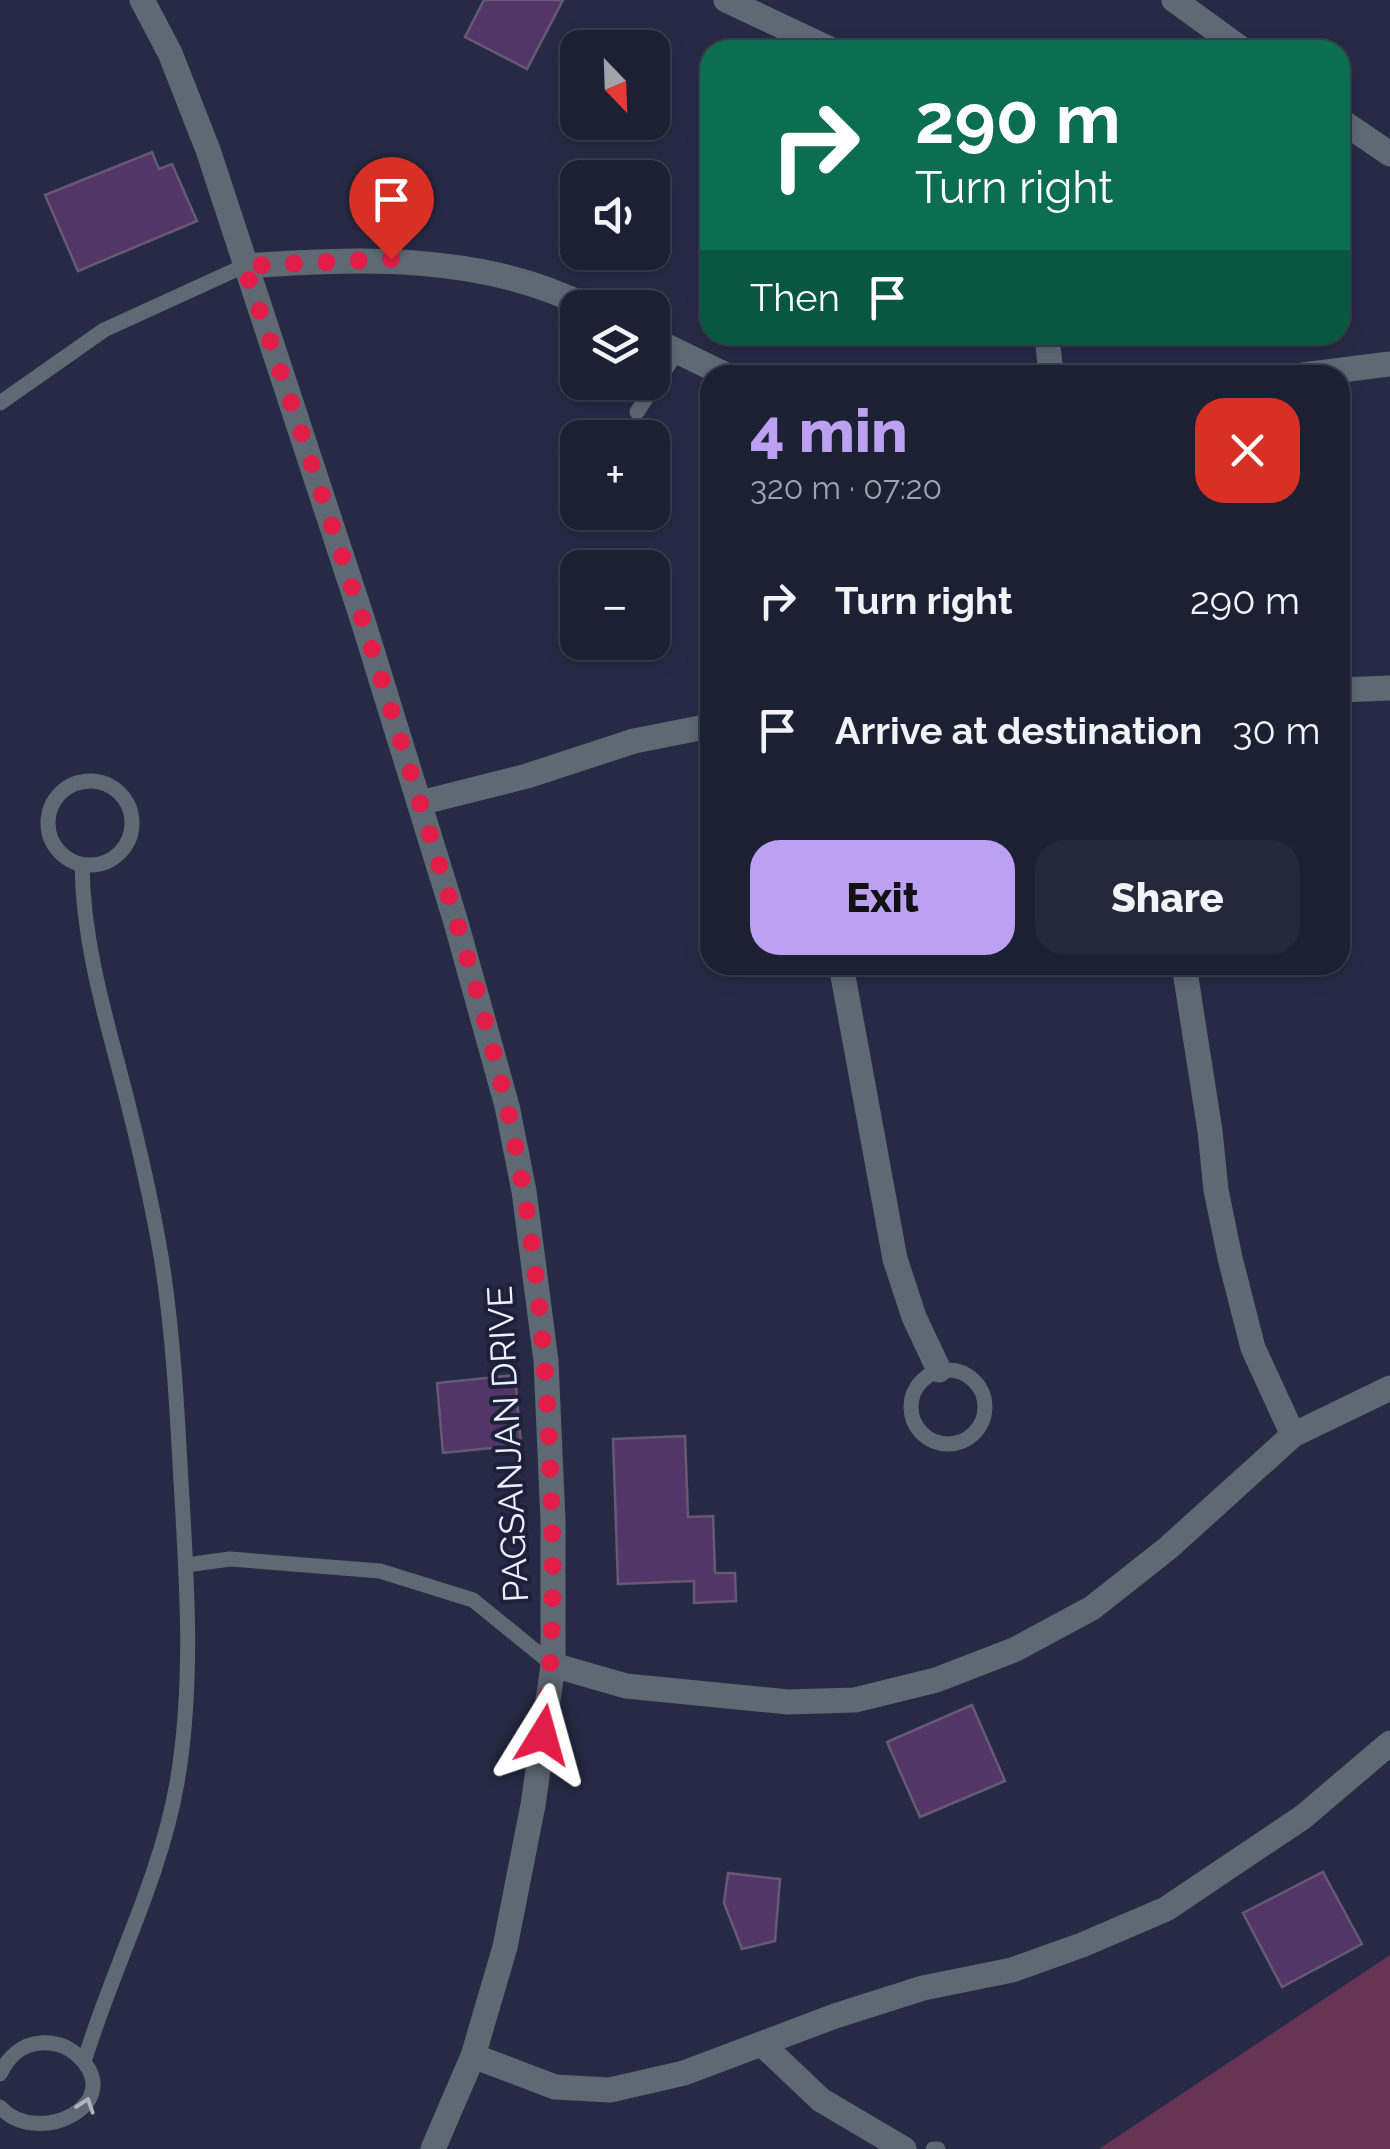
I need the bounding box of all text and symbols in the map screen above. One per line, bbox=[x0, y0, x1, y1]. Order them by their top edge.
north arrow bbox=[560, 30, 670, 140]
map controls bbox=[560, 30, 670, 660]
text: 290 m bbox=[915, 77, 1121, 159]
icon: right bbox=[750, 80, 880, 210]
pin bbox=[349, 157, 434, 260]
button: sound bbox=[560, 160, 670, 270]
text: Turn right bbox=[915, 161, 1113, 214]
icon: arrive bbox=[364, 172, 419, 227]
icon: arrive bbox=[860, 270, 915, 325]
text: Then bbox=[750, 275, 840, 320]
button: layers bbox=[560, 290, 670, 400]
text: 4 min bbox=[750, 396, 908, 466]
button: close bbox=[1195, 398, 1300, 503]
button: + bbox=[560, 420, 670, 530]
text: 320 m · 07:20 bbox=[750, 469, 942, 506]
button: − bbox=[560, 550, 670, 660]
icon: right bbox=[750, 573, 805, 628]
text: Turn right bbox=[835, 578, 1012, 623]
text: 290 m bbox=[1190, 578, 1300, 623]
icon: arrive bbox=[750, 703, 805, 758]
text: Arrive at destination bbox=[835, 708, 1202, 753]
text: 30 m bbox=[1232, 708, 1320, 753]
button: Exit bbox=[750, 840, 1015, 955]
button: Share bbox=[1035, 840, 1300, 955]
street label: PAGSANJAN DRIVE bbox=[479, 1285, 536, 1603]
position arrow bbox=[491, 1683, 595, 1787]
one-way arrow bbox=[75, 2097, 95, 2115]

